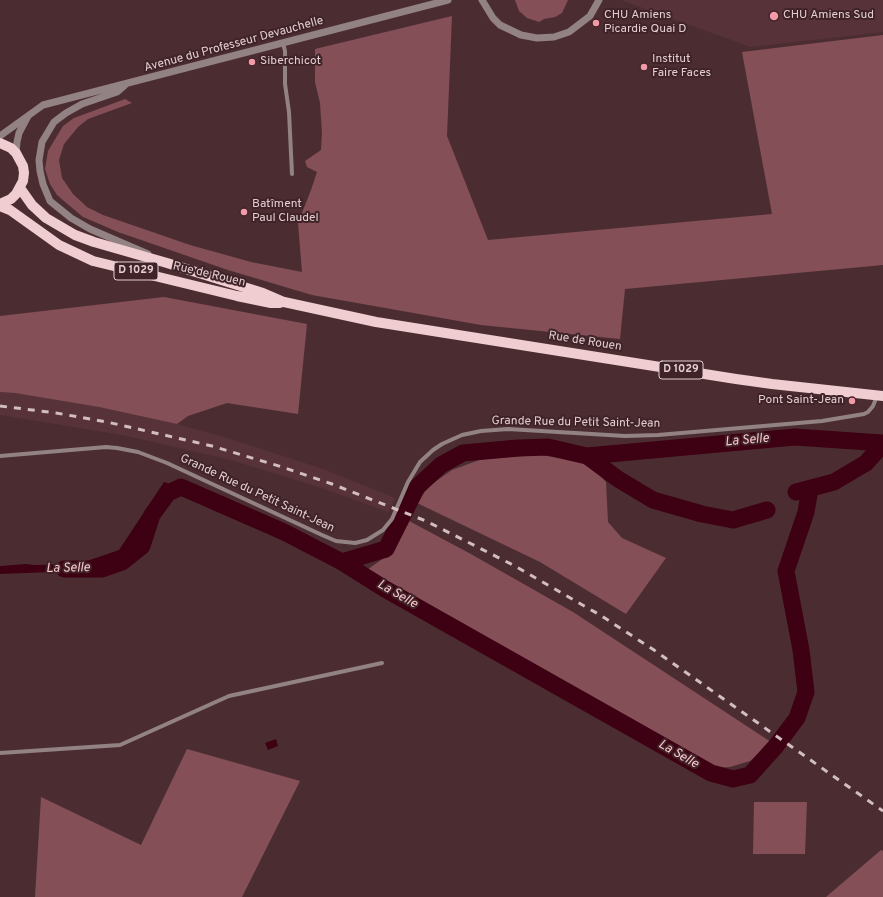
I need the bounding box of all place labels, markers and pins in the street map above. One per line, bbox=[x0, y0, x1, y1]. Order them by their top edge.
place label: CHU Amiens Picardie Quai D bbox=[604, 9, 686, 37]
place label: CHU Amiens Sud bbox=[783, 9, 874, 23]
marker: CHU Amiens Sud bbox=[768, 10, 780, 22]
marker: CHU Amiens Picardie Quai D bbox=[591, 18, 601, 28]
place label: Institut Faire Faces bbox=[652, 53, 711, 81]
place label: Siberchicot bbox=[260, 55, 321, 69]
marker: Siberchicot bbox=[247, 57, 257, 67]
marker: Institut Faire Faces bbox=[639, 62, 649, 72]
place label: Batîment Paul Claudel bbox=[252, 198, 319, 226]
marker: Batîment Paul Claudel bbox=[239, 207, 249, 217]
place label: Pont Saint-Jean bbox=[758, 394, 844, 408]
marker: Pont Saint-Jean bbox=[847, 396, 857, 406]

